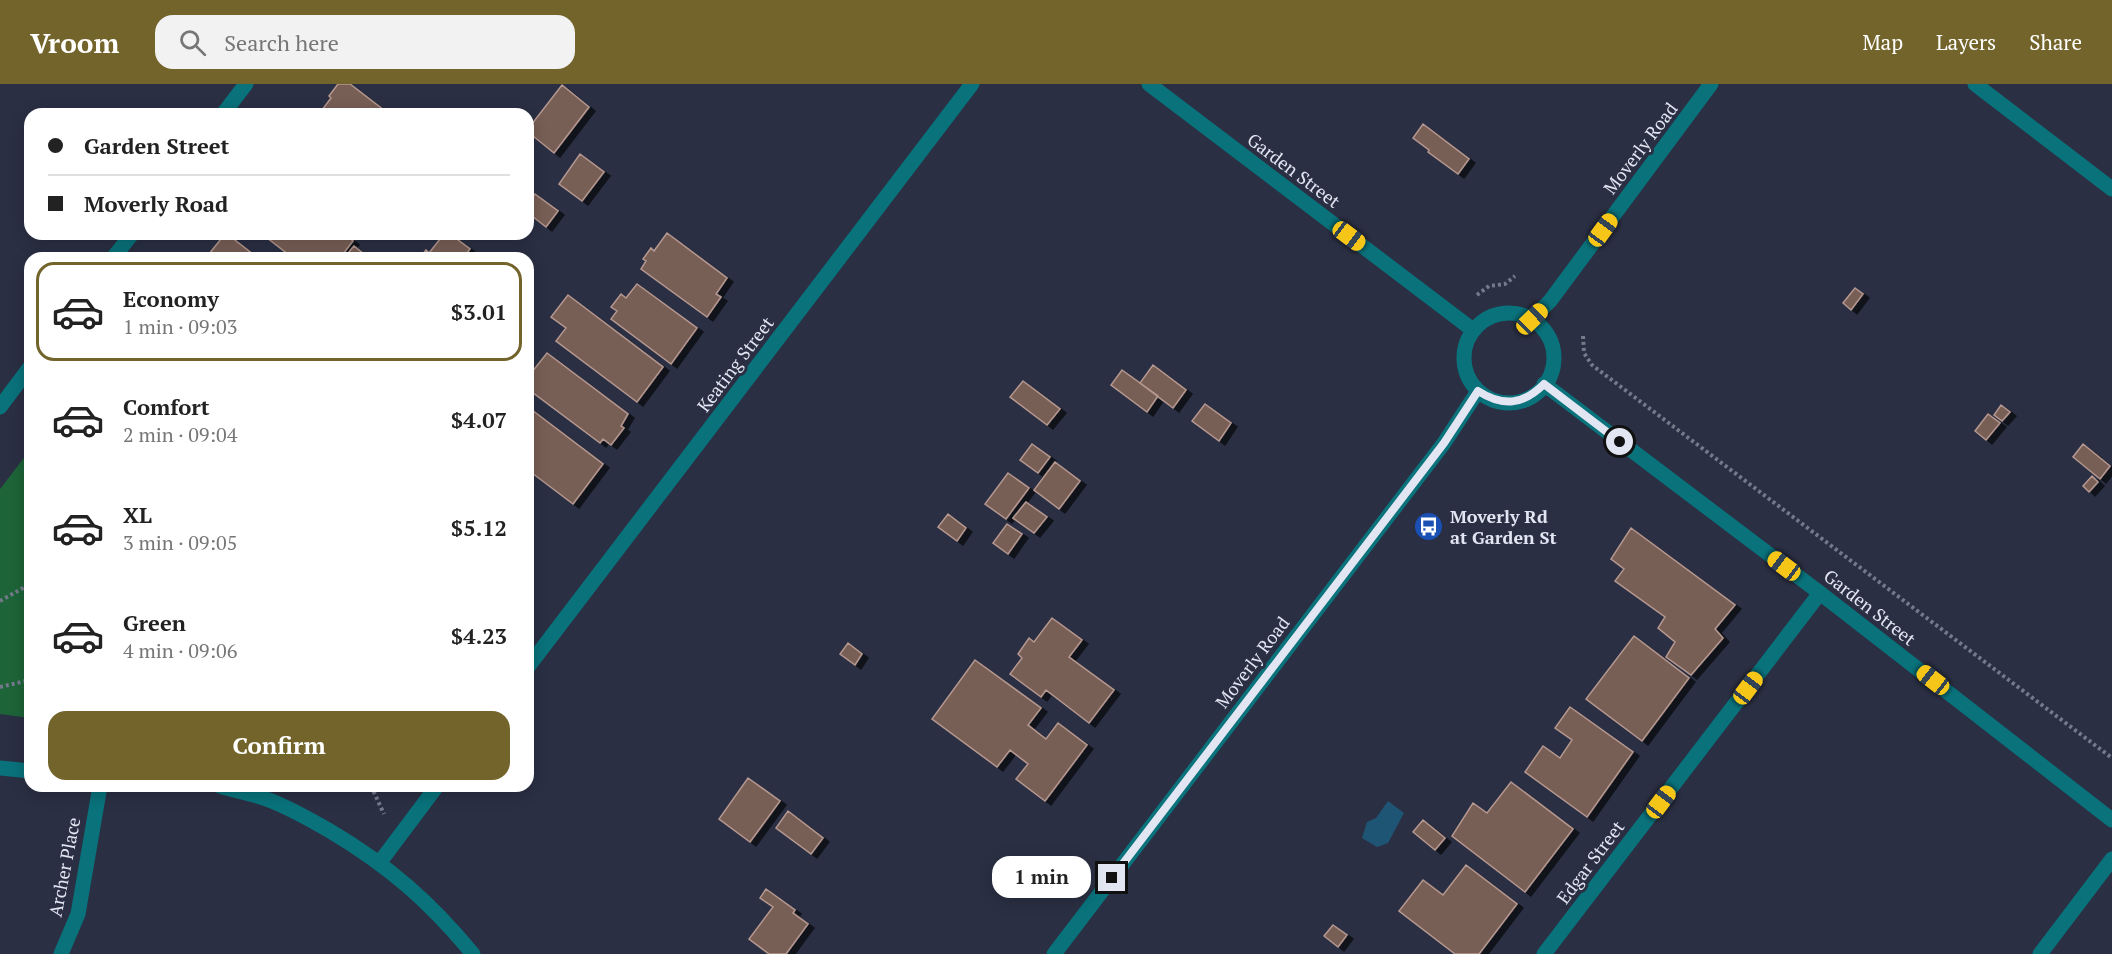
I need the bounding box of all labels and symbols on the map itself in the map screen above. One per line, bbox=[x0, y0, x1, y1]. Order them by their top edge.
street label: Moverly Road bbox=[1598, 97, 1682, 199]
street label: Garden Street bbox=[1243, 127, 1346, 213]
car bbox=[1585, 210, 1621, 250]
car bbox=[1329, 218, 1369, 254]
car bbox=[1513, 300, 1551, 338]
street label: Keating Street bbox=[691, 311, 779, 417]
route start bbox=[1606, 428, 1633, 455]
place label: Moverly Rd at Garden St bbox=[1450, 504, 1557, 549]
bus stop icon: Moverly Rd at Garden St bbox=[1413, 510, 1445, 542]
car bbox=[1764, 548, 1804, 584]
street label: Garden Street bbox=[1819, 564, 1921, 651]
street label: Moverly Road bbox=[1210, 611, 1294, 713]
car bbox=[1913, 662, 1953, 698]
car bbox=[1730, 668, 1766, 708]
car bbox=[1643, 782, 1679, 822]
street label: Archer Place bbox=[43, 815, 85, 919]
street label: Edgar Street bbox=[1551, 815, 1629, 908]
callout: 1 min bbox=[992, 857, 1091, 899]
route end bbox=[1098, 864, 1125, 891]

